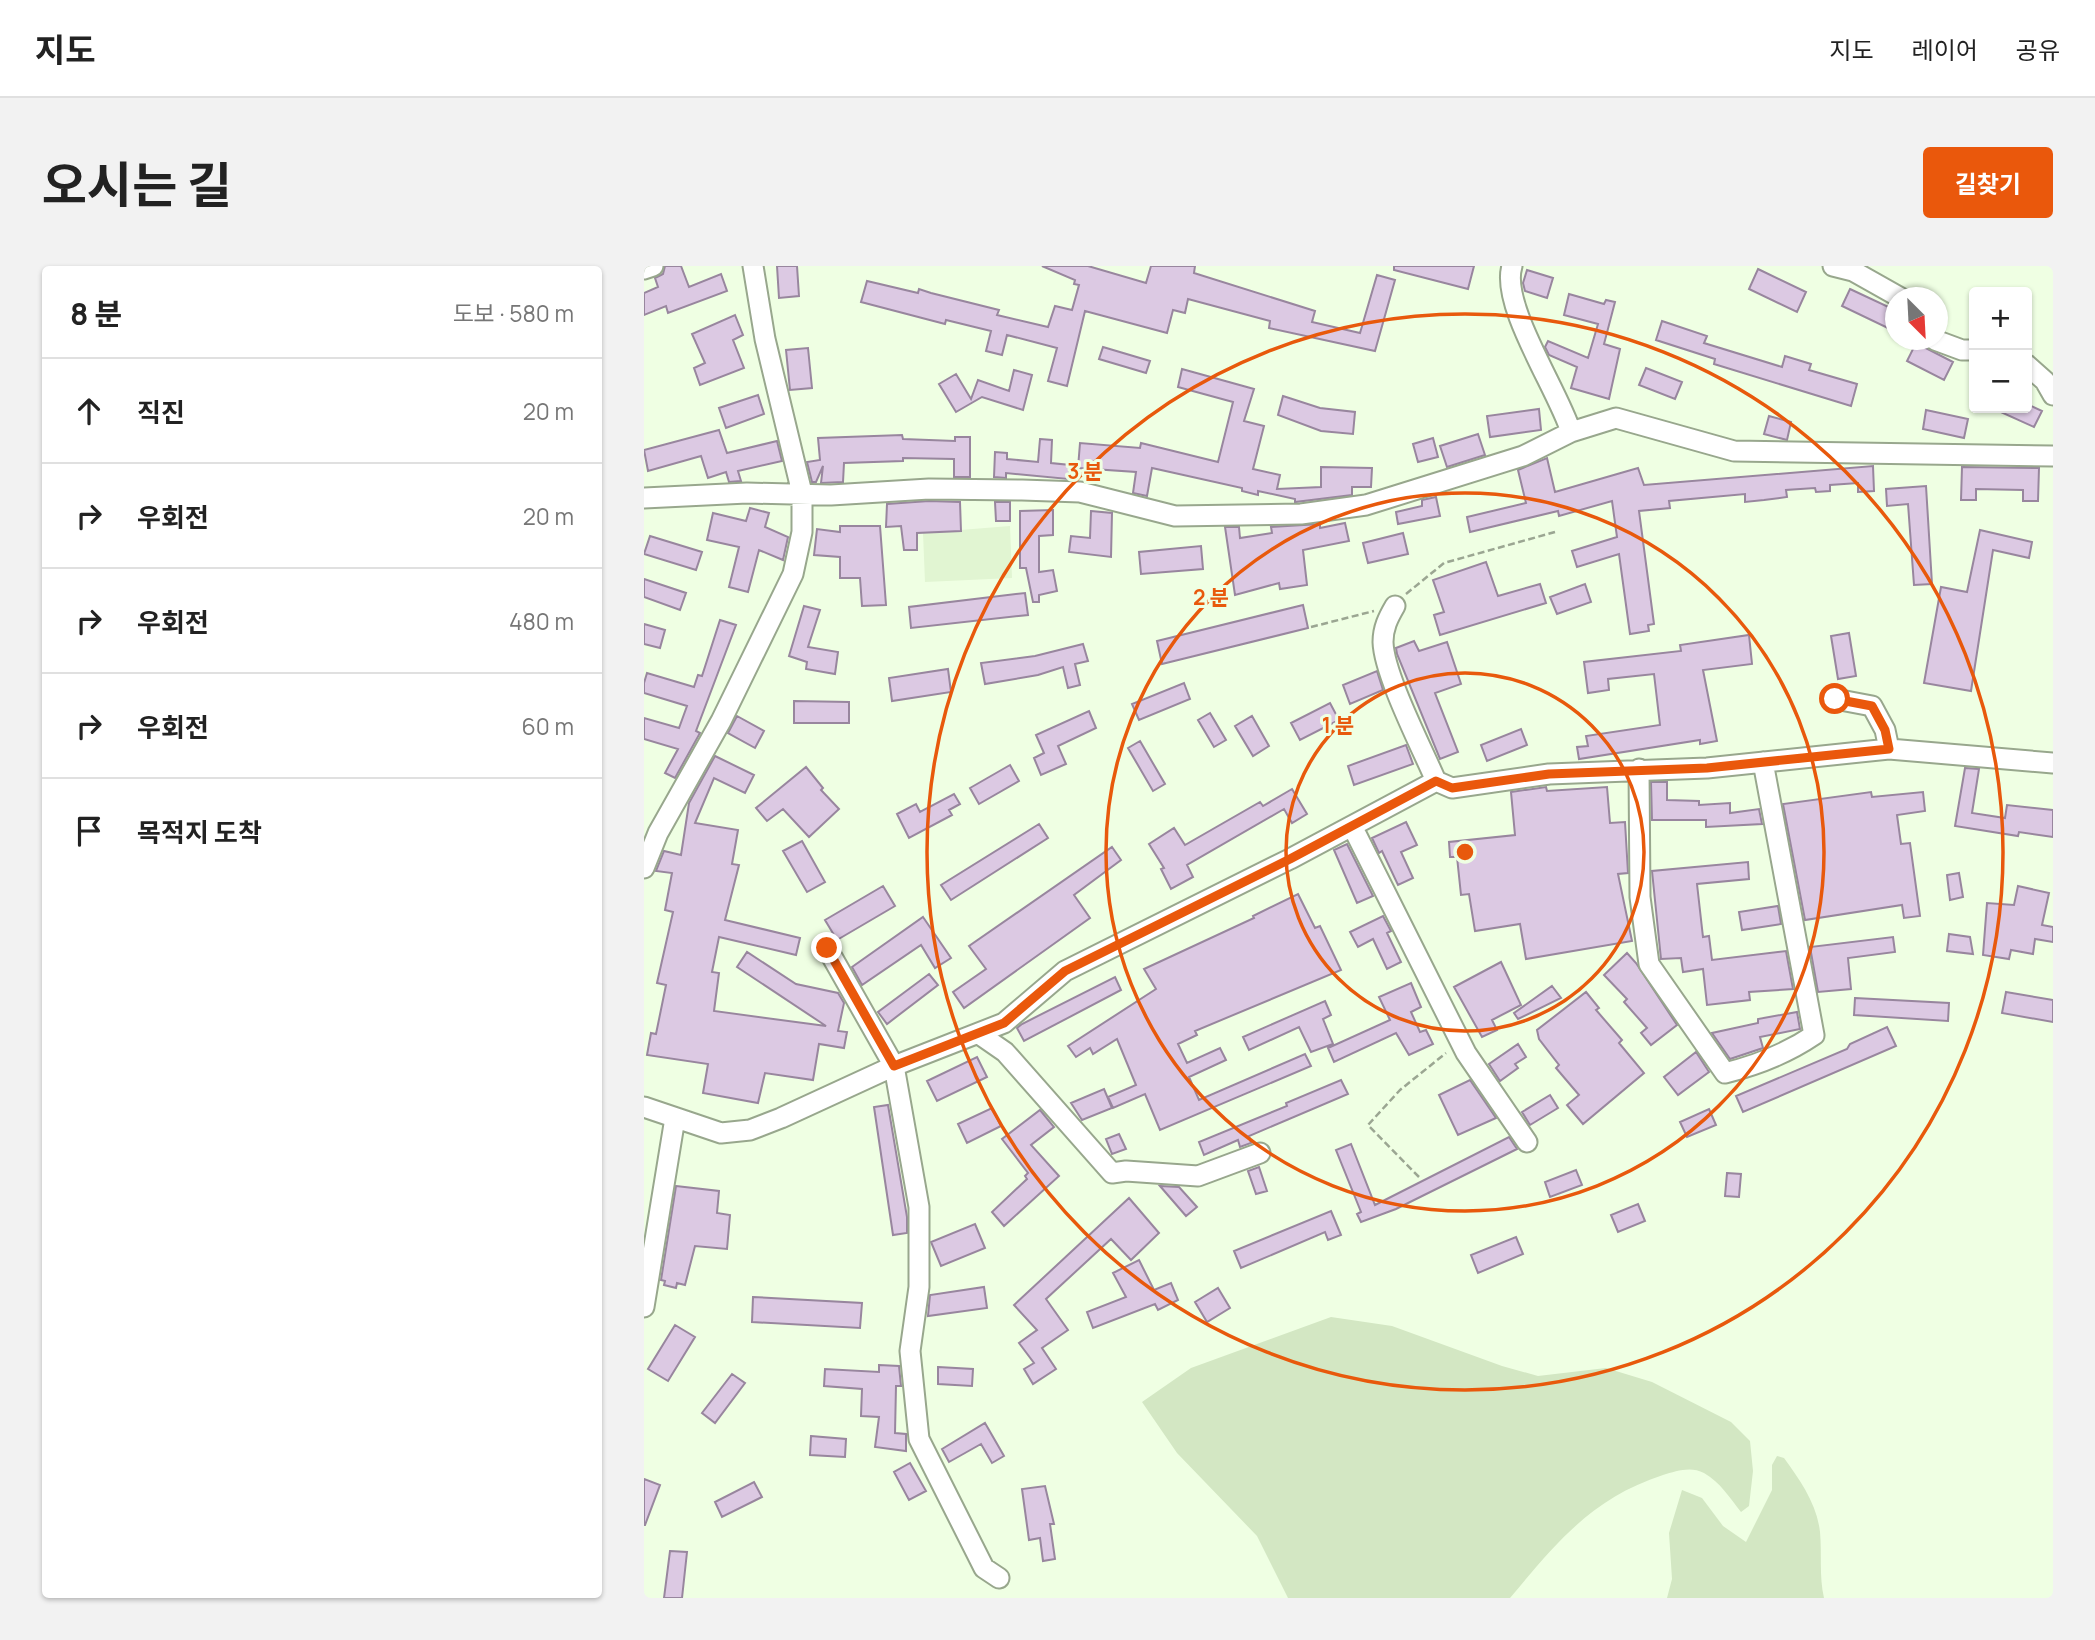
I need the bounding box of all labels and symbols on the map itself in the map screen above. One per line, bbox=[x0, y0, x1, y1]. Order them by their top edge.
north arrow bbox=[1885, 287, 1948, 350]
text: 3 분 bbox=[1067, 457, 1103, 485]
text: 2 분 bbox=[1193, 583, 1229, 611]
route start bbox=[1819, 683, 1850, 714]
text: 1 분 bbox=[1322, 711, 1354, 739]
centre of rings bbox=[1453, 840, 1477, 864]
route end bbox=[811, 932, 842, 963]

